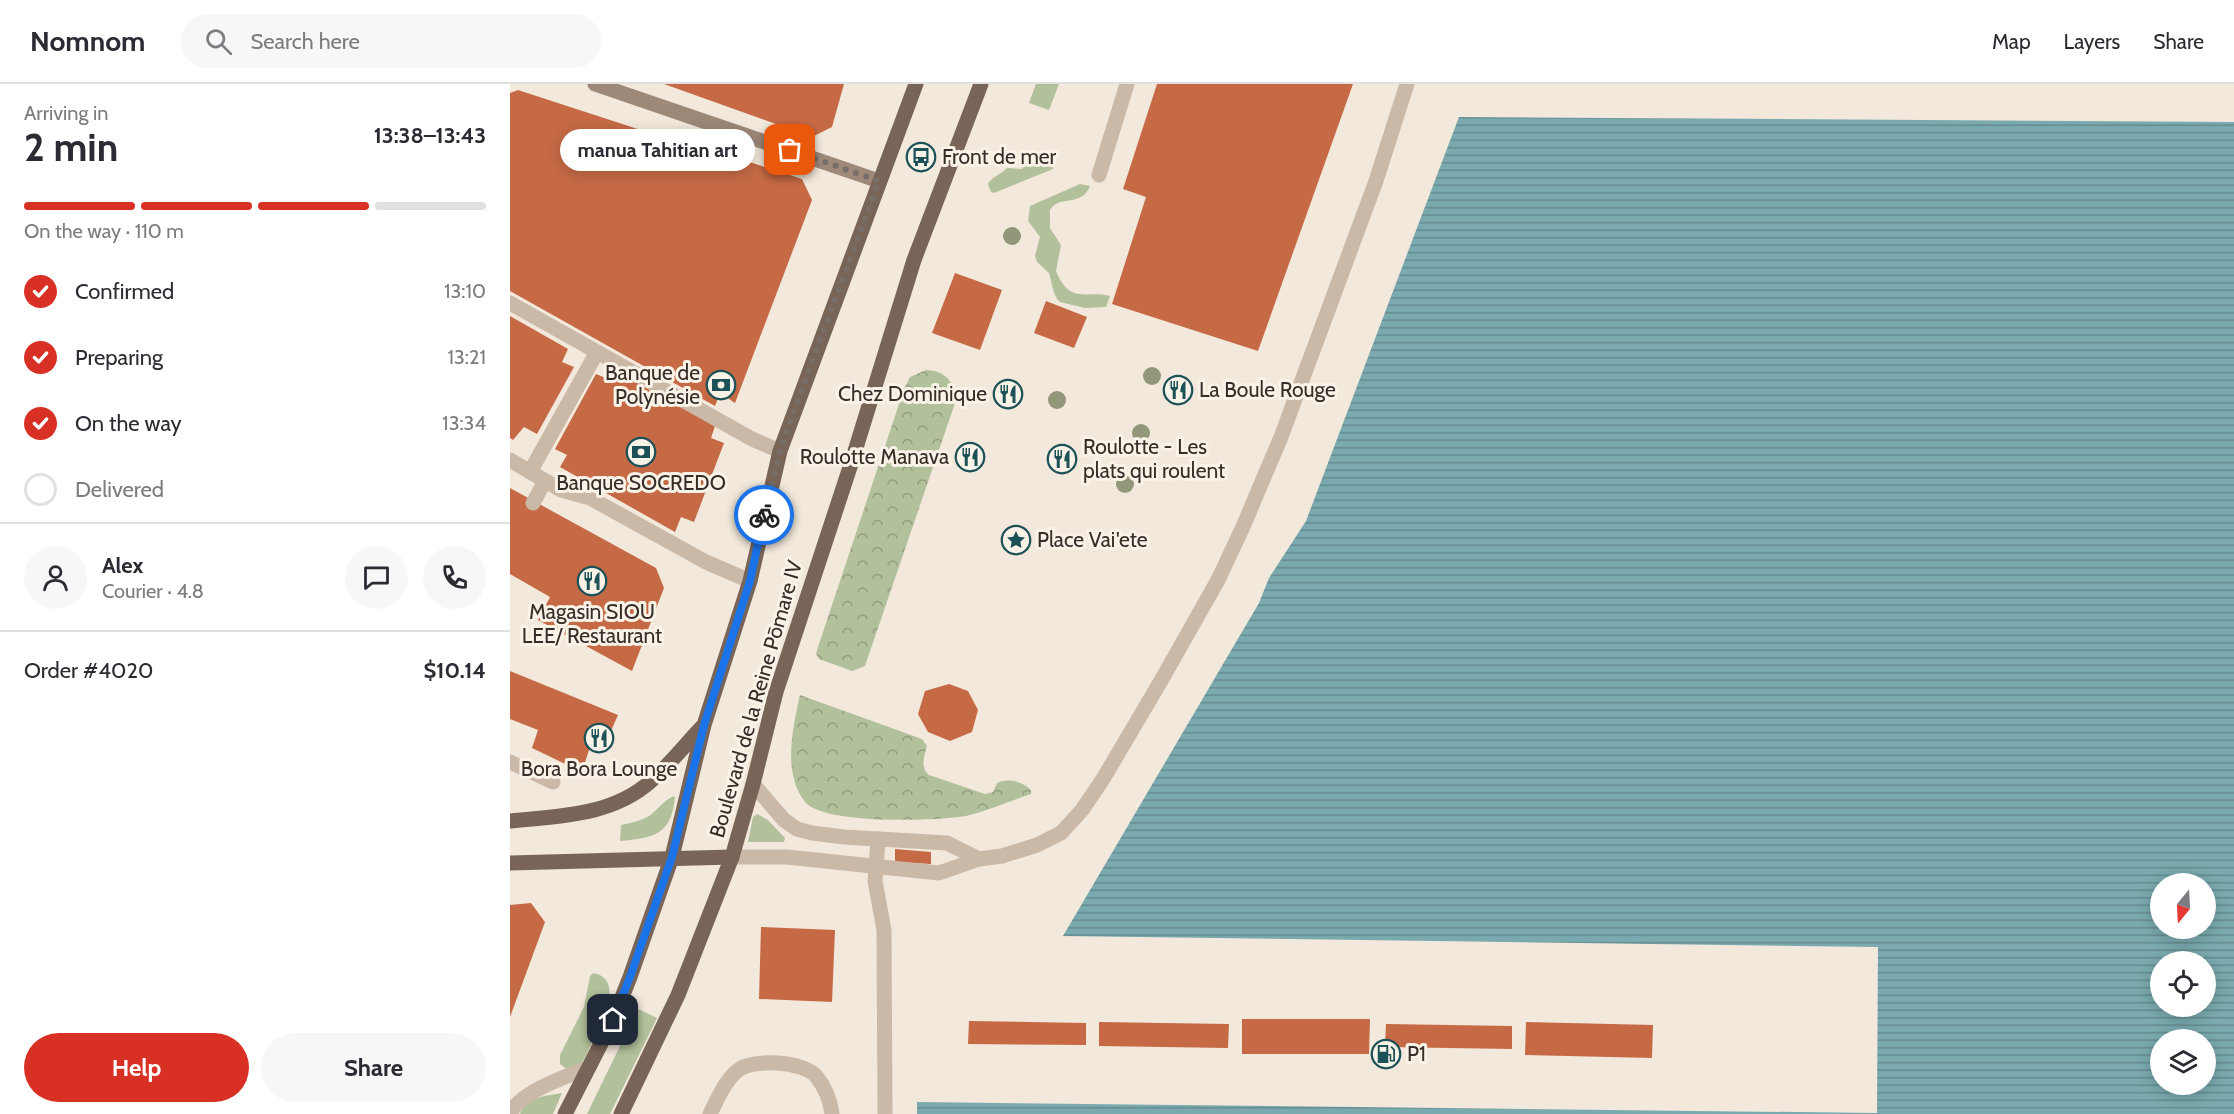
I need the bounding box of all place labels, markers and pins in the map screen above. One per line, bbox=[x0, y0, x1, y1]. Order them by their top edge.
pin bbox=[764, 124, 815, 175]
callout: manua Tahitian art bbox=[559, 129, 754, 171]
bus stop icon: Front de mer bbox=[905, 141, 937, 173]
place label: Front de mer bbox=[942, 144, 1057, 169]
place label: Banque de Polynésie bbox=[605, 360, 700, 409]
bank icon: Banque de Polynésie bbox=[705, 369, 737, 401]
restaurant icon: La Boule Rouge bbox=[1162, 374, 1194, 406]
place label: La Boule Rouge bbox=[1199, 377, 1336, 402]
restaurant icon: Chez Dominique bbox=[992, 378, 1024, 410]
place label: Chez Dominique bbox=[838, 381, 987, 406]
place label: Roulotte - Les plats qui roulent bbox=[1083, 434, 1225, 483]
bank icon: Banque SOCREDO bbox=[625, 436, 657, 468]
restaurant icon: Roulotte Manava bbox=[954, 441, 986, 473]
restaurant icon: Roulotte - Les plats qui roulent bbox=[1046, 443, 1078, 475]
place label: Roulotte Manava bbox=[800, 444, 949, 469]
place label: Banque SOCREDO bbox=[556, 470, 726, 495]
place icon: Place Vai'ete bbox=[1000, 524, 1032, 556]
place label: Place Vai'ete bbox=[1037, 527, 1148, 552]
restaurant icon: Magasin SIOU LEE/ Restaurant bbox=[576, 565, 608, 597]
place label: Magasin SIOU LEE/ Restaurant bbox=[522, 599, 662, 648]
restaurant icon: Bora Bora Lounge bbox=[583, 722, 615, 754]
place label: Bora Bora Lounge bbox=[521, 756, 678, 781]
pin bbox=[587, 994, 638, 1045]
fuel station icon: P1 bbox=[1370, 1038, 1402, 1070]
place label: P1 bbox=[1407, 1041, 1426, 1066]

